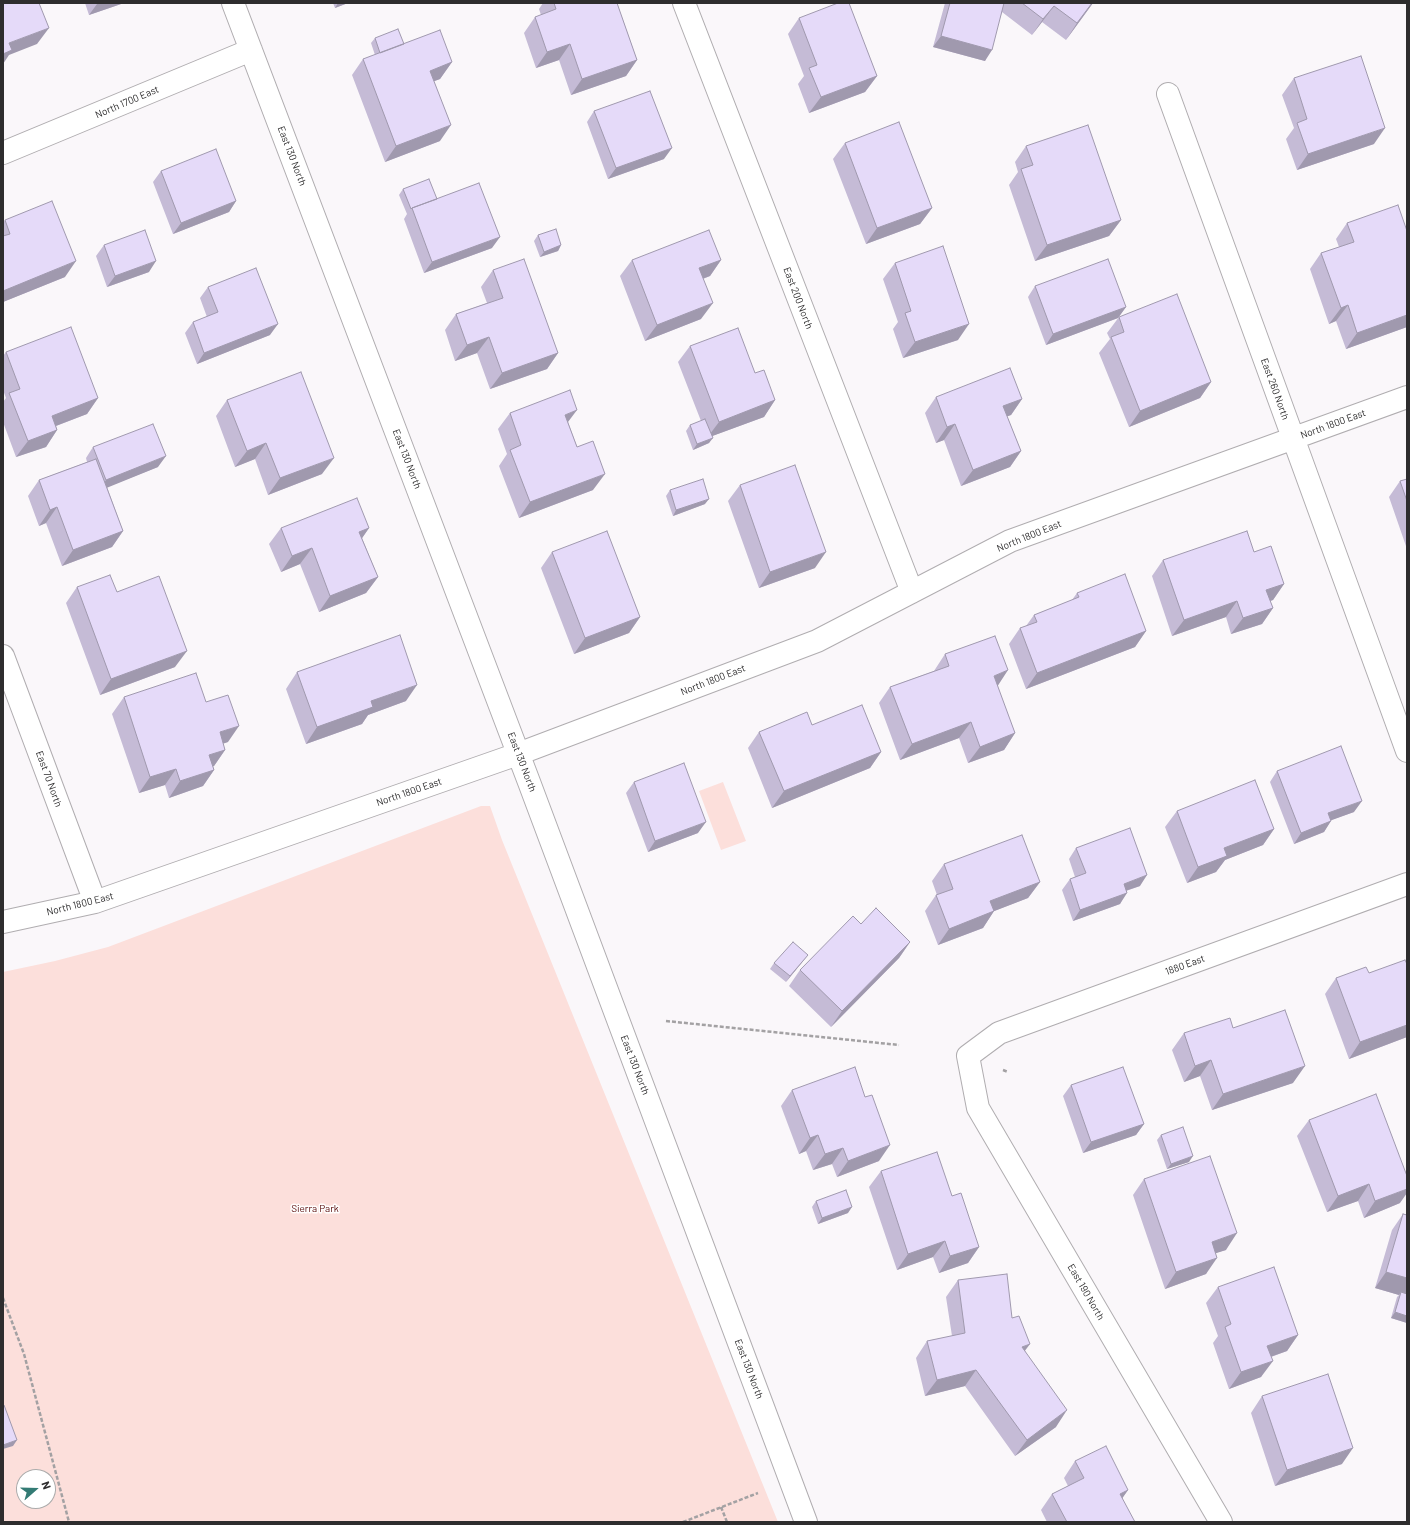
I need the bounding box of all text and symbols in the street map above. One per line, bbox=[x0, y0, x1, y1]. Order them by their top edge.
street label: North 1700 East bbox=[93, 83, 161, 121]
street label: East 130 North bbox=[275, 124, 309, 188]
street label: East 200 North bbox=[781, 265, 815, 331]
street label: East 260 North bbox=[1258, 357, 1292, 421]
street label: North 1800 East bbox=[1299, 407, 1367, 441]
street label: East 130 North bbox=[390, 427, 424, 491]
street label: North 1800 East bbox=[995, 518, 1063, 554]
street label: North 1800 East bbox=[679, 662, 747, 698]
street label: East 130 North bbox=[505, 730, 539, 794]
street label: East 70 North bbox=[33, 749, 65, 809]
street label: North 1800 East bbox=[375, 775, 443, 809]
street label: North 1800 East bbox=[45, 890, 115, 918]
street label: 1880 East bbox=[1164, 952, 1206, 978]
street label: East 130 North bbox=[618, 1033, 652, 1097]
park label: Sierra Park bbox=[291, 1203, 339, 1215]
street label: East 190 North bbox=[1065, 1262, 1107, 1322]
street label: East 130 North bbox=[732, 1337, 766, 1401]
north arrow bbox=[16, 1469, 56, 1509]
text: N bbox=[39, 1479, 54, 1491]

